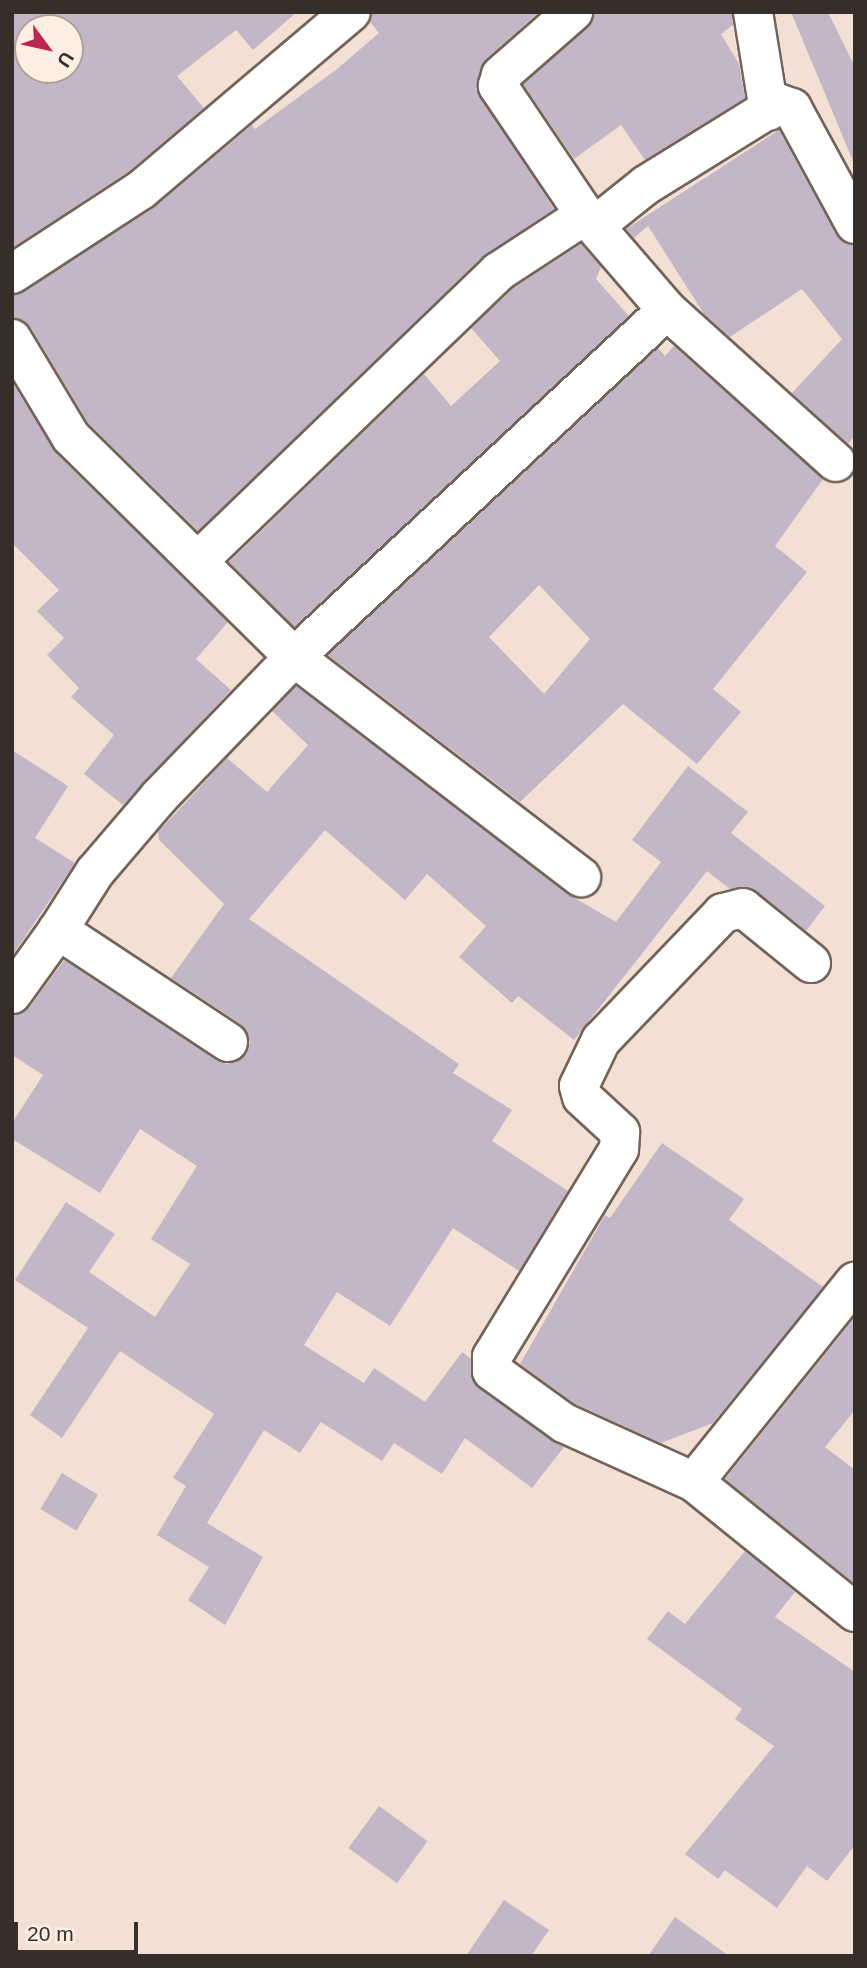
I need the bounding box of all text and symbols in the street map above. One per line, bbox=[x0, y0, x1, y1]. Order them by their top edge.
north arrow bbox=[14, 14, 84, 84]
text: U bbox=[53, 48, 78, 71]
scale bar bbox=[18, 1909, 142, 1953]
text: 20 m bbox=[27, 1922, 74, 1945]

